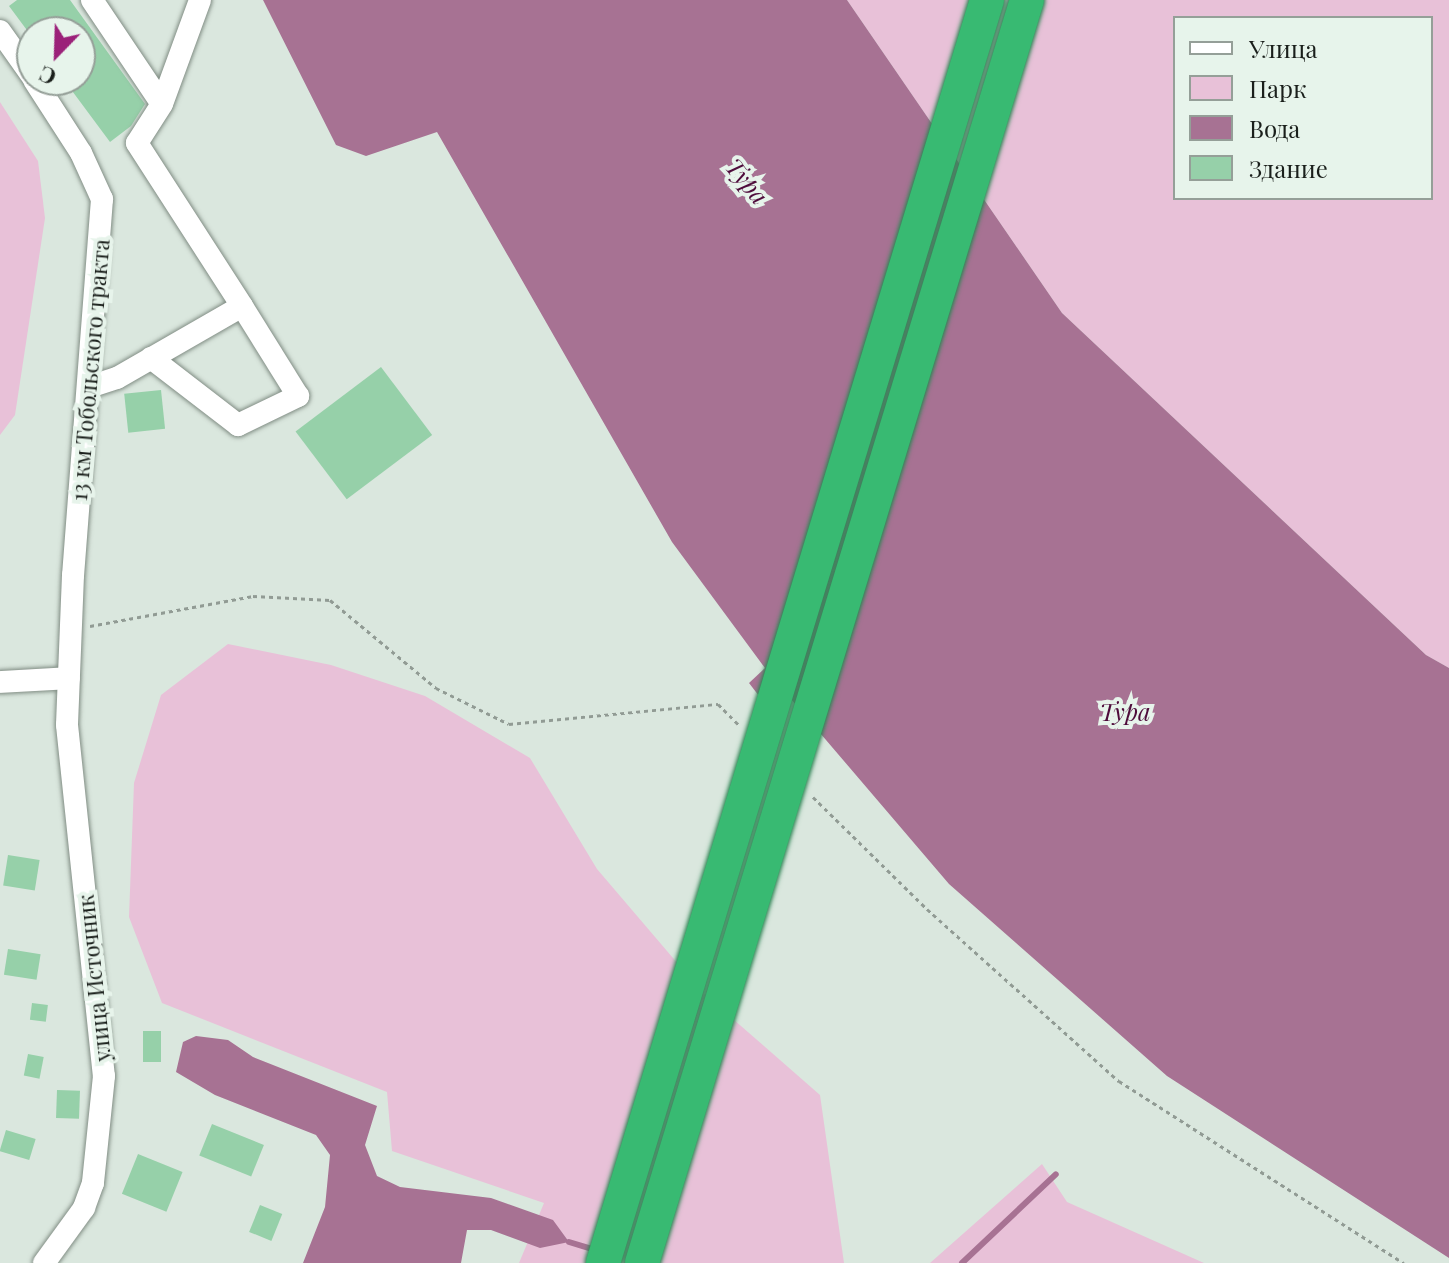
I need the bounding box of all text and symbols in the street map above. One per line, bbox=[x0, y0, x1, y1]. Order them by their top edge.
north arrow bbox=[16, 16, 96, 96]
legend bbox=[1173, 16, 1433, 200]
text: Улица bbox=[1249, 32, 1318, 64]
text: С bbox=[34, 59, 60, 93]
text: Парк bbox=[1249, 72, 1307, 104]
text: Вода bbox=[1249, 112, 1300, 144]
water label: Тура bbox=[720, 152, 774, 210]
text: Здание bbox=[1249, 152, 1328, 184]
street label: 13 км Тобольского тракта bbox=[65, 238, 115, 502]
water label: Тура bbox=[1099, 698, 1151, 726]
street label: улица Источник bbox=[72, 893, 116, 1063]

